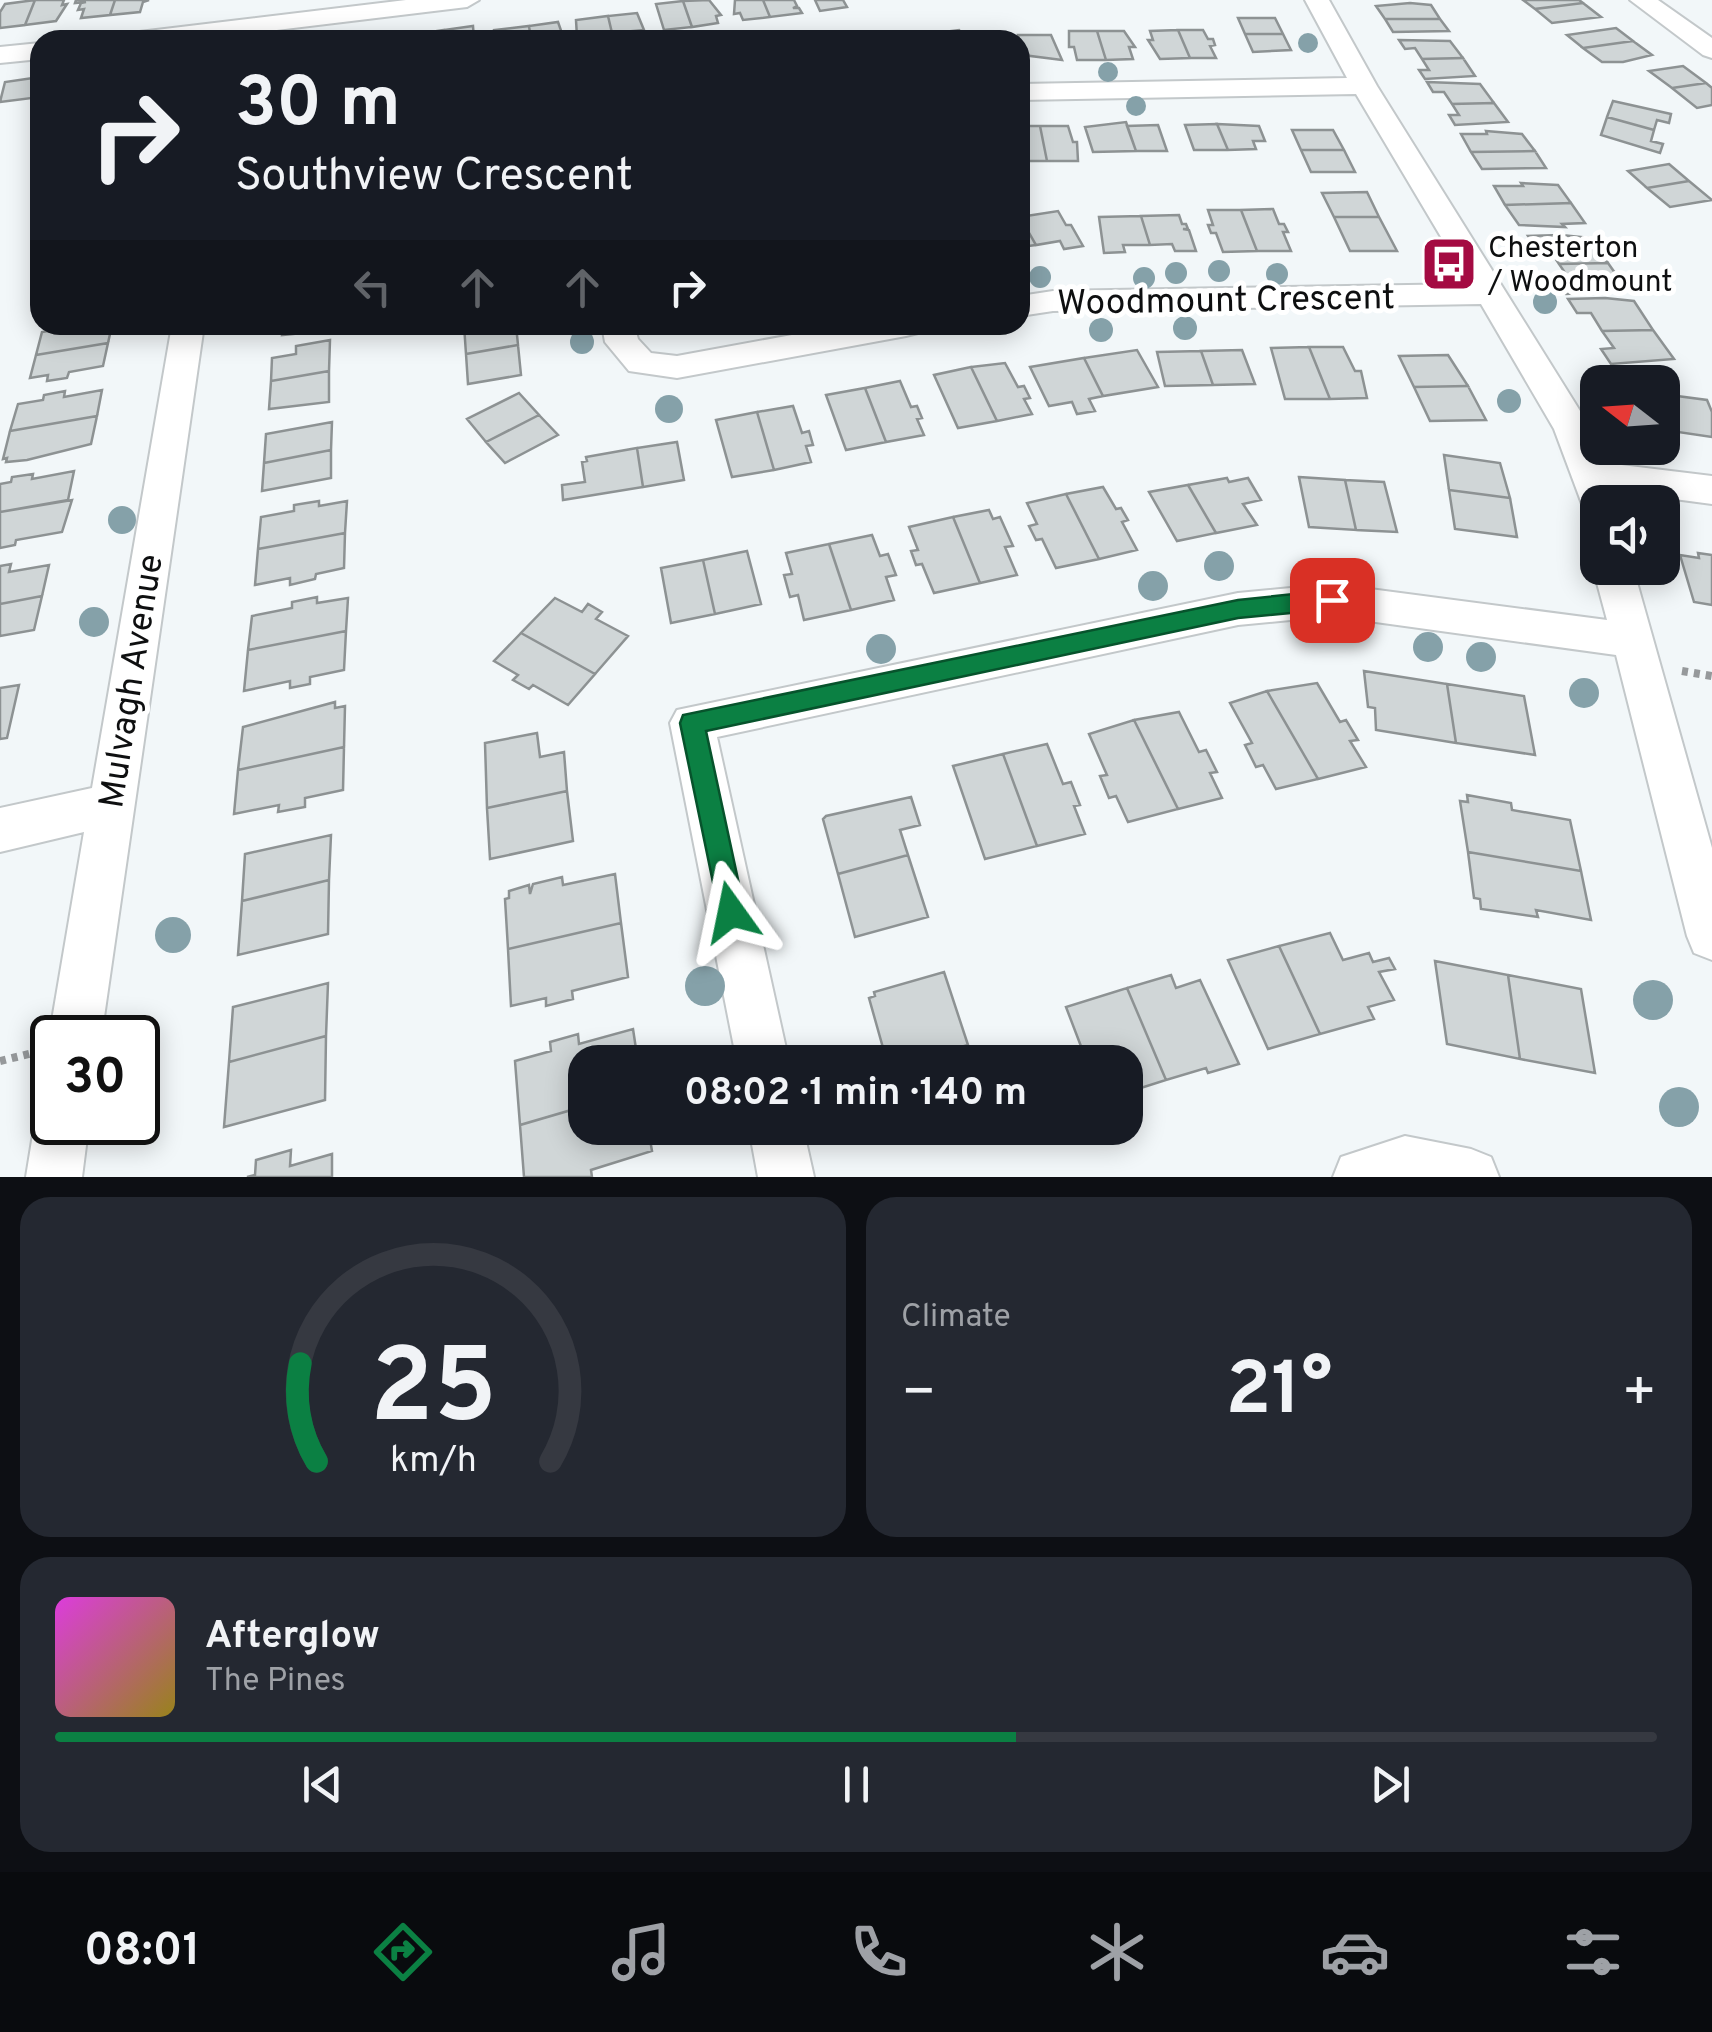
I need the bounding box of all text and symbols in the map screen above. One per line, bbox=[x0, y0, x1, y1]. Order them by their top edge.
text: 30 m bbox=[235, 62, 401, 151]
icon: right bbox=[70, 70, 200, 200]
text: Southview Crescent bbox=[235, 149, 633, 206]
place label: Chesterton / Woodmount bbox=[1487, 231, 1673, 302]
bus stop icon: Chesterton / Woodmount bbox=[1419, 234, 1479, 294]
icon: left bbox=[345, 260, 400, 315]
icon: ahead bbox=[450, 260, 505, 315]
icon: ahead bbox=[555, 260, 610, 315]
icon: right bbox=[660, 260, 715, 315]
street label: Woodmount Crescent bbox=[1057, 277, 1395, 327]
north arrow bbox=[1580, 365, 1680, 465]
map controls bbox=[1580, 365, 1680, 585]
button: sound bbox=[1580, 485, 1680, 585]
street label: Mulvagh Avenue bbox=[91, 551, 175, 812]
pin bbox=[1290, 558, 1375, 643]
icon: arrive bbox=[1305, 573, 1360, 628]
position arrow bbox=[679, 860, 783, 964]
speed limit sign: 30 bbox=[30, 1015, 160, 1145]
text: 08:02 · 1 min · 140 m bbox=[684, 1070, 1027, 1119]
text: Climate bbox=[901, 1298, 1011, 1338]
text: 25 bbox=[369, 1327, 497, 1459]
text: 21° bbox=[1225, 1346, 1333, 1441]
text: − bbox=[901, 1360, 936, 1430]
text: + bbox=[1622, 1360, 1657, 1430]
text: km/h bbox=[390, 1439, 476, 1485]
text: Afterglow bbox=[205, 1613, 380, 1662]
text: The Pines bbox=[205, 1662, 346, 1702]
icon: previous bbox=[295, 1757, 350, 1812]
icon: pause bbox=[829, 1757, 884, 1812]
icon: next bbox=[1363, 1757, 1418, 1812]
icon: directions bbox=[368, 1917, 438, 1987]
icon: music bbox=[606, 1917, 676, 1987]
icon: phone bbox=[844, 1917, 914, 1987]
icon: climate bbox=[1082, 1917, 1152, 1987]
icon: car bbox=[1320, 1917, 1390, 1987]
icon: filters bbox=[1558, 1917, 1628, 1987]
text: 08:01 bbox=[84, 1924, 200, 1981]

